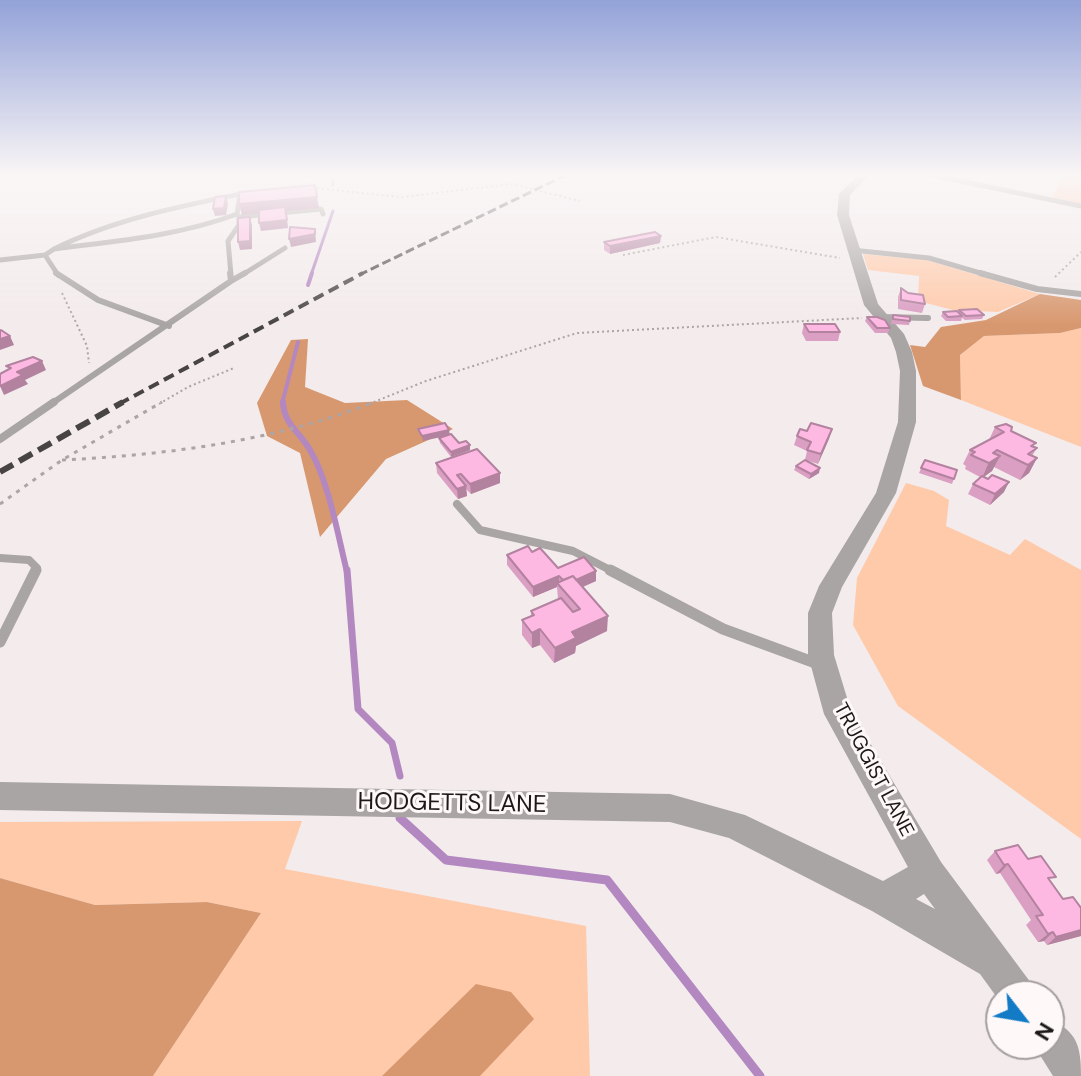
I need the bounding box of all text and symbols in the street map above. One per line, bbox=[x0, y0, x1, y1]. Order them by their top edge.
street label: TRUGGIST LANE bbox=[828, 699, 918, 841]
street label: HODGETTS LANE bbox=[357, 788, 547, 820]
north arrow bbox=[985, 980, 1065, 1060]
text: N bbox=[1028, 1017, 1061, 1046]

